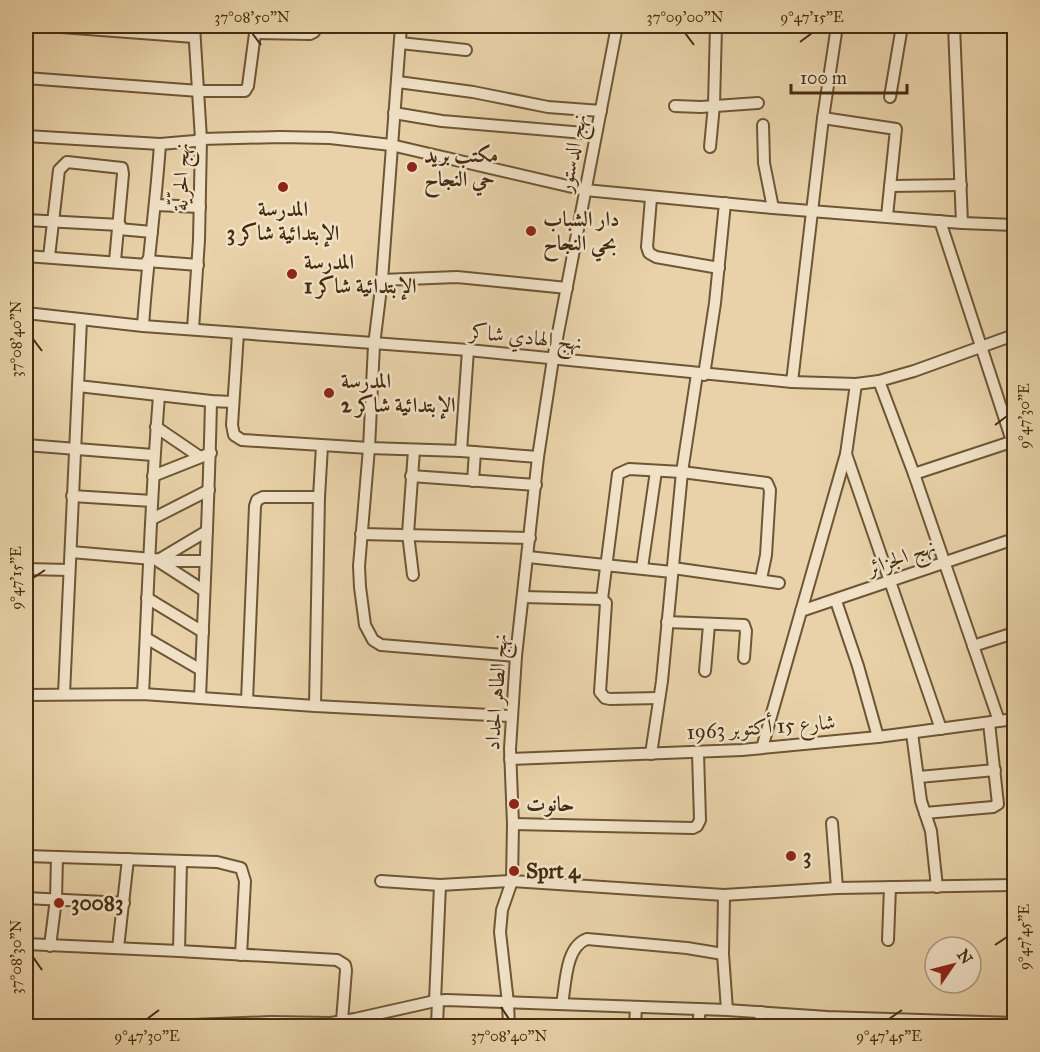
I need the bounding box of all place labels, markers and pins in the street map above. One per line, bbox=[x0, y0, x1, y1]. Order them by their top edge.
place label: مكتب بريد حي النجاح bbox=[424, 142, 498, 198]
marker: مكتب بريد حي النجاح bbox=[405, 160, 419, 174]
marker: المدرسة الإبتدائية شاكر 3 bbox=[276, 180, 290, 194]
place label: المدرسة الإبتدائية شاكر 3 bbox=[227, 196, 339, 248]
place label: دار الشباب بحي النجاح bbox=[543, 206, 619, 262]
marker: دار الشباب بحي النجاح bbox=[524, 224, 538, 238]
place label: المدرسة الإبتدائية شاكر 1 bbox=[304, 249, 417, 301]
marker: المدرسة الإبتدائية شاكر 1 bbox=[285, 267, 299, 281]
place label: المدرسة الإبتدائية شاكر 2 bbox=[341, 368, 456, 420]
marker: المدرسة الإبتدائية شاكر 2 bbox=[322, 386, 336, 400]
place label: حانوت bbox=[526, 791, 574, 817]
marker: حانوت bbox=[507, 797, 521, 811]
place label: 3 bbox=[803, 843, 811, 869]
marker: 3 bbox=[784, 849, 798, 863]
place label: Sprt 4 bbox=[526, 858, 581, 884]
marker: Sprt 4 bbox=[507, 864, 521, 878]
place label: 30083 bbox=[71, 890, 123, 916]
marker: 30083 bbox=[52, 896, 66, 910]

